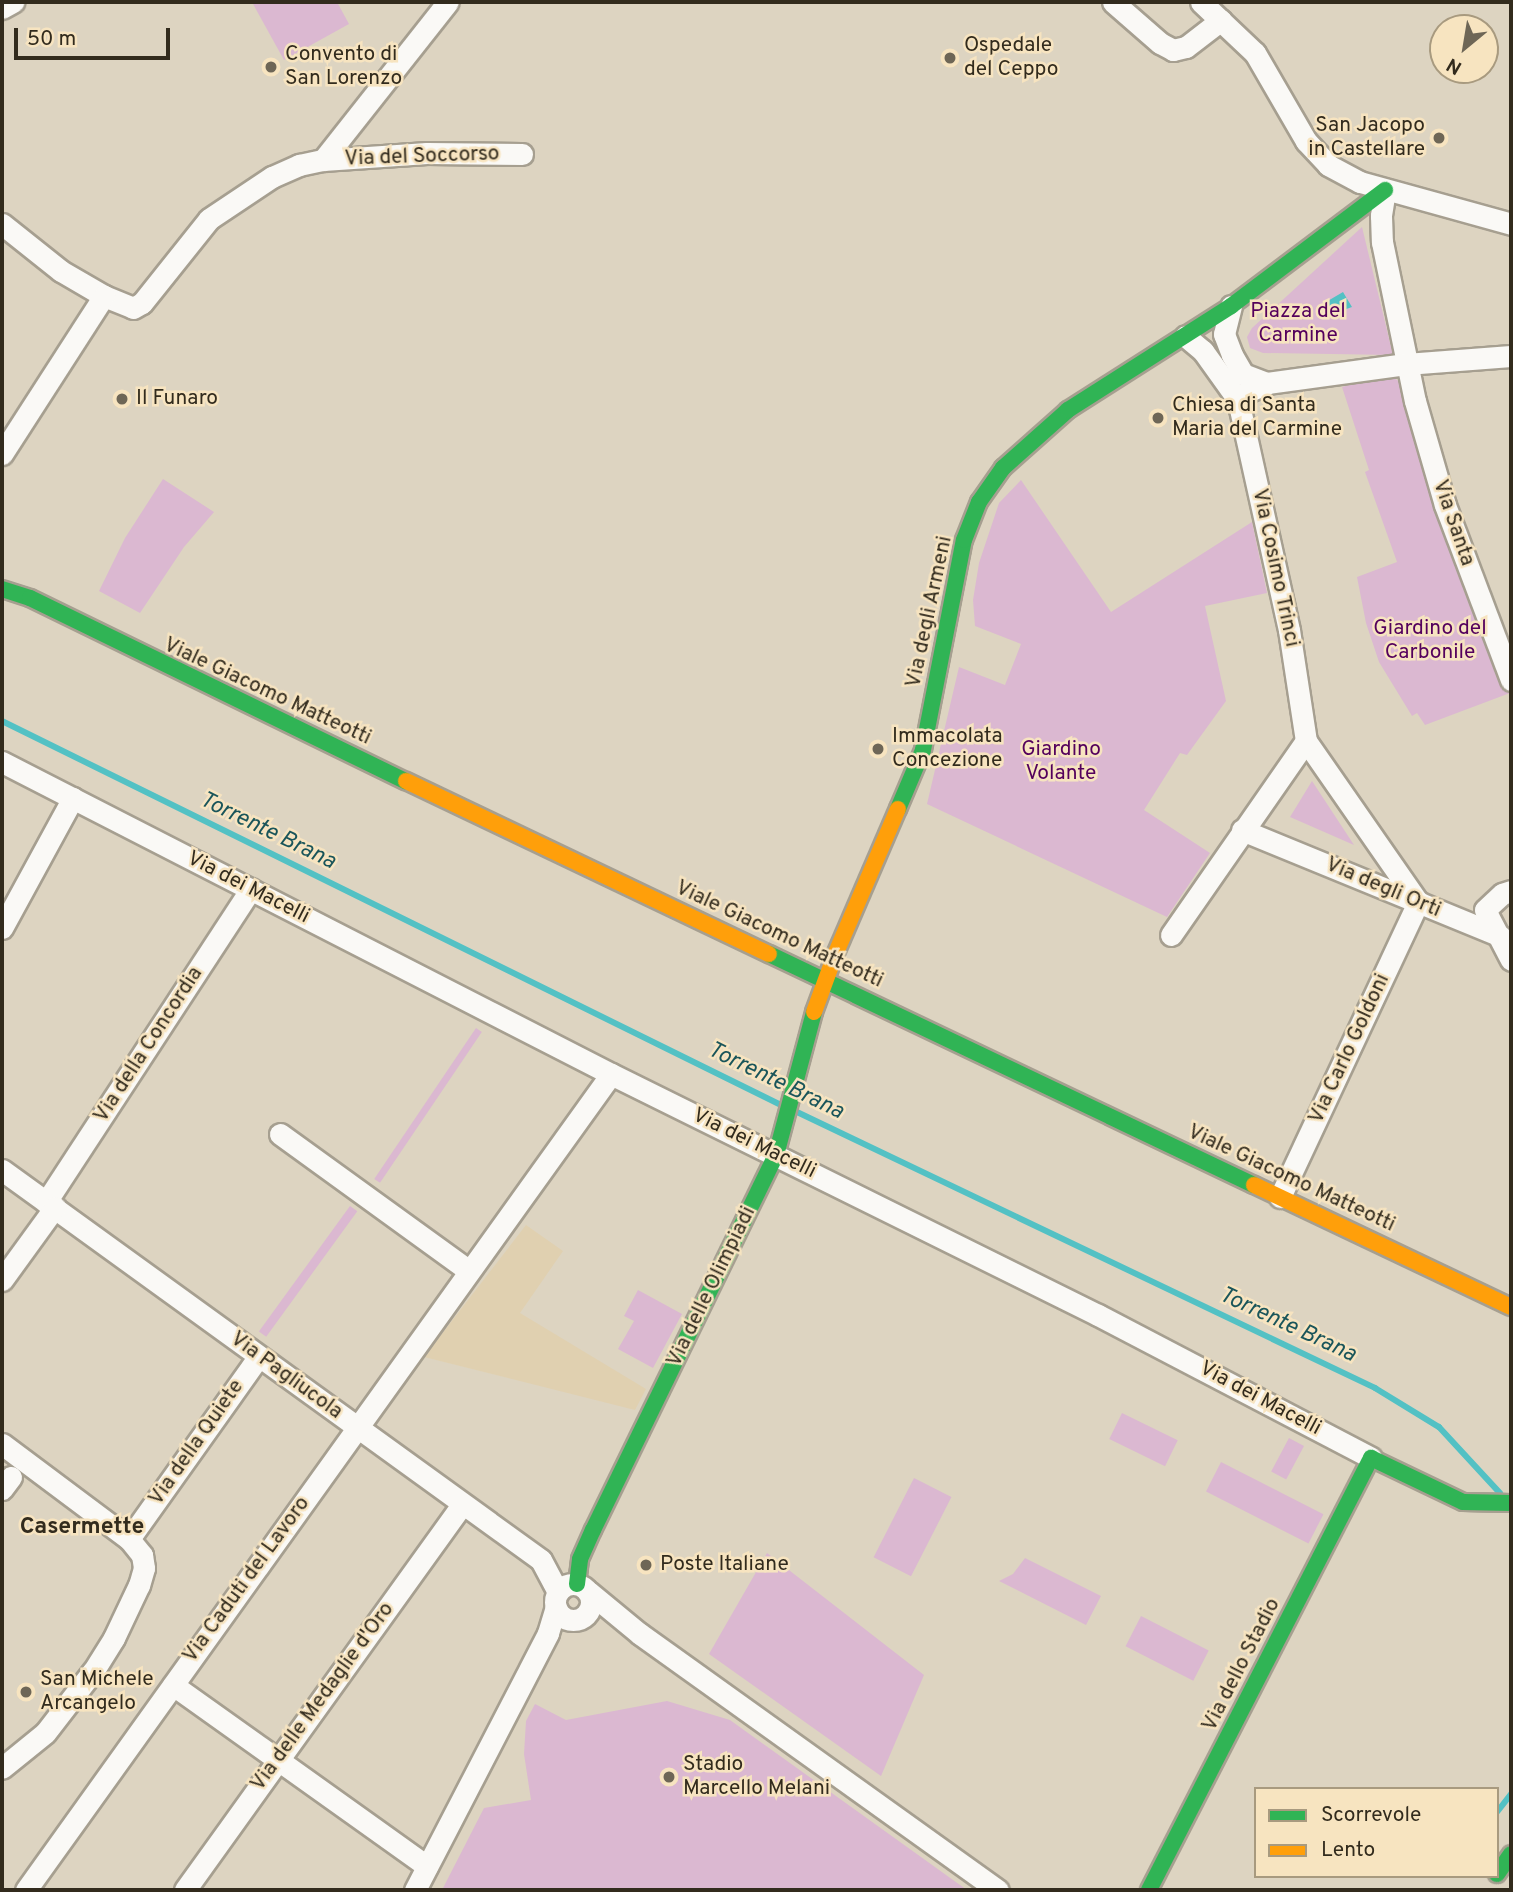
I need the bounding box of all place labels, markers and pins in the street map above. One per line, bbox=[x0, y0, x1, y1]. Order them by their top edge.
place label: Ospedale del Ceppo bbox=[964, 33, 1058, 83]
place label: Convento di San Lorenzo bbox=[285, 42, 402, 92]
marker: Ospedale del Ceppo bbox=[942, 50, 958, 66]
marker: Convento di San Lorenzo bbox=[263, 59, 279, 75]
place label: San Jacopo in Castellare bbox=[1308, 113, 1425, 163]
marker: San Jacopo in Castellare bbox=[1431, 130, 1447, 146]
place label: Il Funaro bbox=[136, 386, 218, 412]
marker: Il Funaro bbox=[114, 391, 130, 407]
place label: Chiesa di Santa Maria del Carmine bbox=[1172, 393, 1342, 443]
marker: Chiesa di Santa Maria del Carmine bbox=[1150, 410, 1166, 426]
place label: Immacolata Concezione bbox=[892, 724, 1003, 774]
marker: Immacolata Concezione bbox=[870, 741, 886, 757]
place label: Poste Italiane bbox=[660, 1552, 789, 1578]
marker: Poste Italiane bbox=[638, 1557, 654, 1573]
place label: San Michele Arcangelo bbox=[40, 1667, 154, 1717]
marker: San Michele Arcangelo bbox=[18, 1684, 34, 1700]
place label: Stadio Marcello Melani bbox=[683, 1752, 830, 1802]
marker: Stadio Marcello Melani bbox=[661, 1769, 677, 1785]

